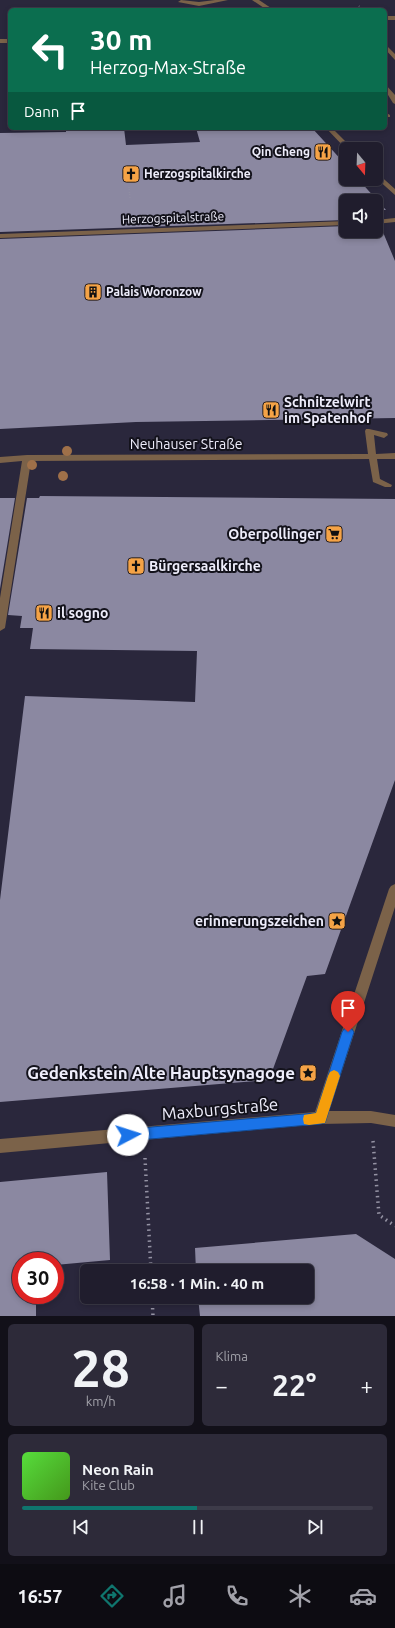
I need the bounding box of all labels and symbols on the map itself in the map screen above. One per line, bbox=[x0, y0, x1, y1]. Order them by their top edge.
restaurant icon: Qin Cheng bbox=[313, 142, 333, 162]
north arrow bbox=[339, 142, 383, 186]
place label: Qin Cheng bbox=[252, 145, 310, 158]
church icon: Herzogspitalkirche bbox=[121, 164, 141, 184]
place label: Herzogspitalkirche bbox=[144, 167, 251, 180]
street label: Herzogspitalstraße bbox=[122, 209, 224, 226]
building icon: Palais Woronzow bbox=[83, 282, 103, 302]
place label: Palais Woronzow bbox=[106, 285, 202, 298]
place label: Schnitzelwirt im Spatenhof bbox=[284, 394, 372, 426]
restaurant icon: Schnitzelwirt im Spatenhof bbox=[261, 400, 281, 420]
street label: Neuhauser Straße bbox=[130, 436, 242, 452]
supermarket icon: Oberpollinger bbox=[324, 524, 344, 544]
place label: Oberpollinger bbox=[228, 526, 321, 542]
church icon: Bürgersaalkirche bbox=[126, 556, 146, 576]
place label: Bürgersaalkirche bbox=[149, 558, 261, 574]
restaurant icon: il sogno bbox=[34, 603, 54, 623]
place label: il sogno bbox=[57, 605, 108, 621]
place icon: erinnerungszeichen bbox=[327, 911, 347, 931]
place label: erinnerungszeichen bbox=[195, 913, 324, 929]
pin bbox=[331, 991, 365, 1032]
place label: Gedenkstein Alte Hauptsynagoge bbox=[27, 1063, 295, 1082]
place icon: Gedenkstein Alte Hauptsynagoge bbox=[298, 1063, 318, 1083]
street label: Maxburgstraße bbox=[161, 1094, 279, 1123]
position arrow bbox=[107, 1114, 149, 1156]
speed limit sign: 30 bbox=[12, 1252, 64, 1304]

